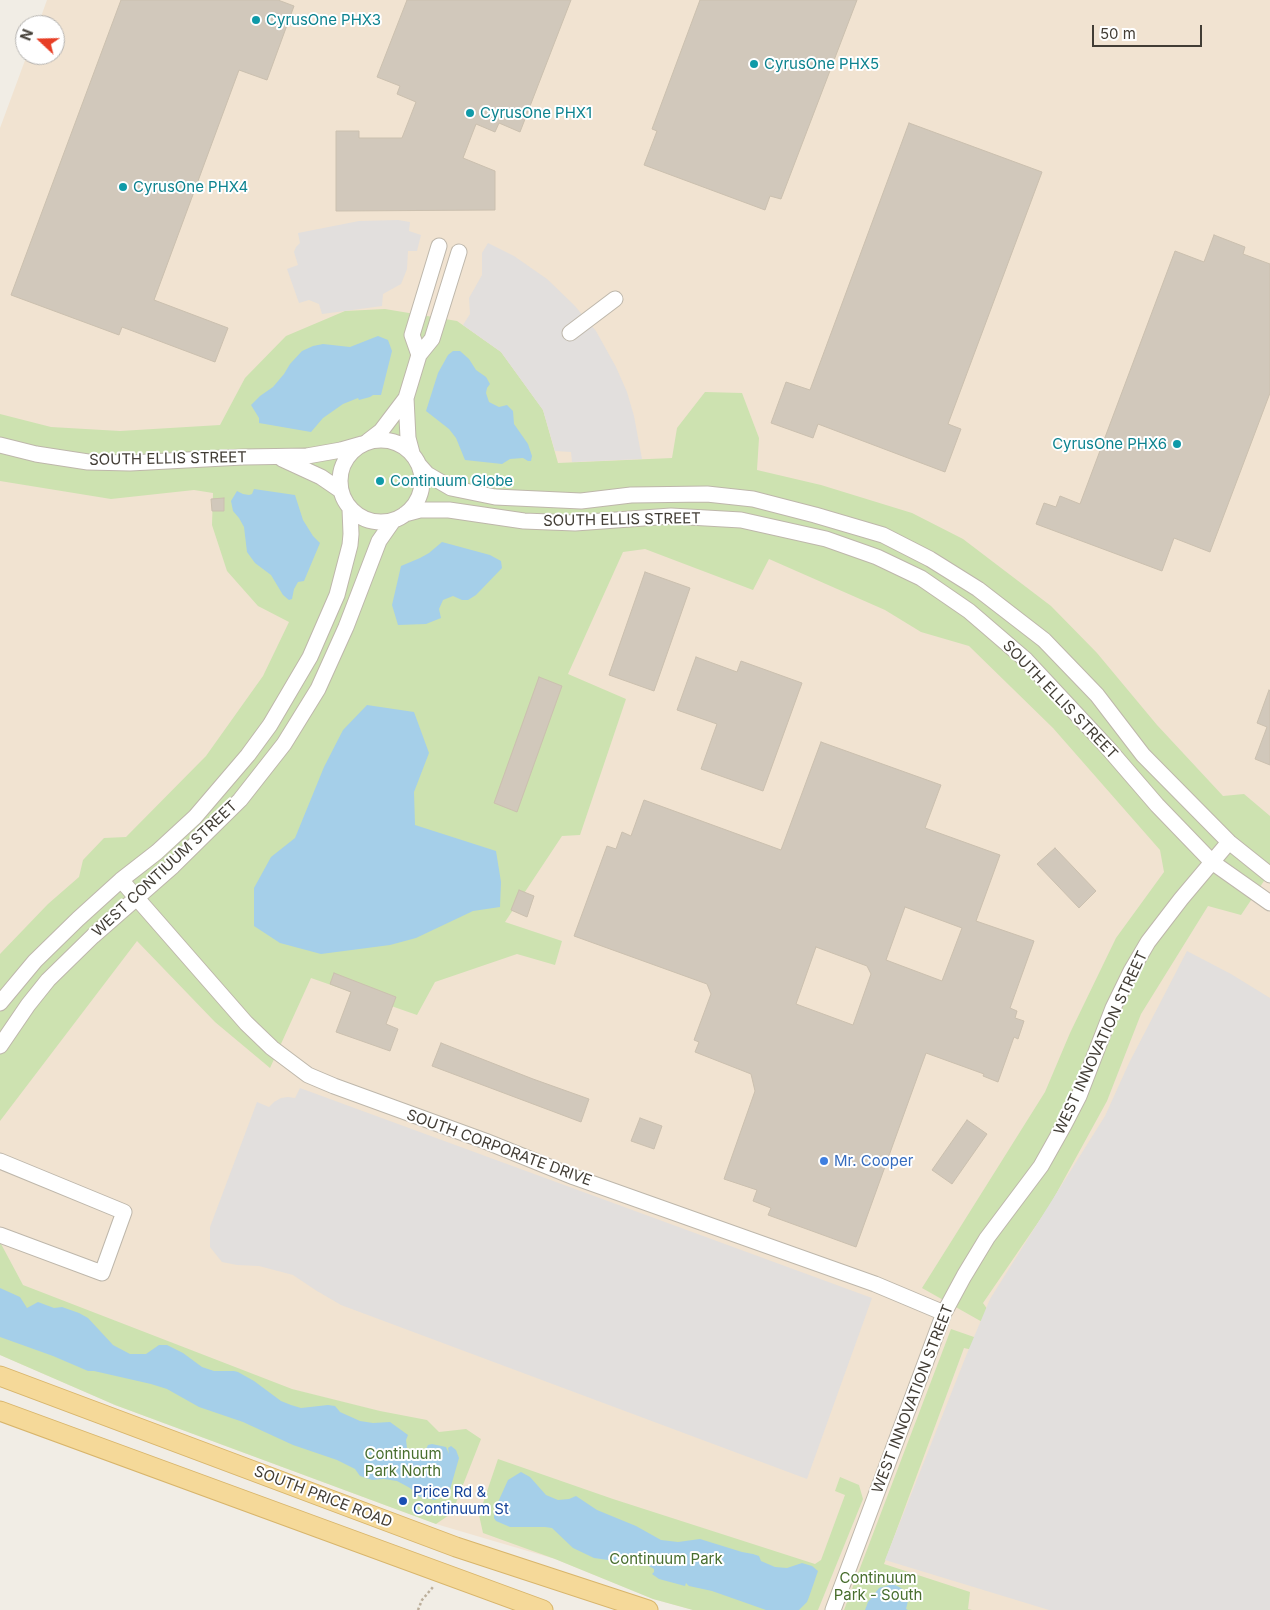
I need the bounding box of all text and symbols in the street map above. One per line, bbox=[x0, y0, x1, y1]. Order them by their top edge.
place label: CyrusOne PHX3 bbox=[266, 11, 381, 29]
marker: CyrusOne PHX3 bbox=[250, 14, 262, 26]
north arrow bbox=[15, 15, 65, 65]
scale bar bbox=[1095, 15, 1205, 47]
text: 50 m bbox=[1100, 24, 1136, 43]
text: N bbox=[17, 27, 36, 43]
place label: CyrusOne PHX5 bbox=[764, 55, 879, 73]
marker: CyrusOne PHX5 bbox=[748, 58, 760, 70]
place label: CyrusOne PHX1 bbox=[480, 104, 592, 122]
marker: CyrusOne PHX1 bbox=[464, 107, 476, 119]
place label: CyrusOne PHX4 bbox=[133, 178, 248, 196]
marker: CyrusOne PHX4 bbox=[117, 181, 129, 193]
place label: CyrusOne PHX6 bbox=[1052, 435, 1167, 453]
marker: CyrusOne PHX6 bbox=[1171, 438, 1183, 450]
street label: SOUTH ELLIS STREET bbox=[89, 449, 247, 469]
place label: Continuum Globe bbox=[390, 472, 513, 490]
marker: Continuum Globe bbox=[374, 475, 386, 487]
street label: SOUTH ELLIS STREET bbox=[543, 510, 701, 530]
street label: SOUTH ELLIS STREET bbox=[999, 637, 1121, 763]
street label: WEST CONTIUUM STREET bbox=[89, 797, 241, 941]
street label: WEST INNOVATION STREET bbox=[1050, 948, 1152, 1138]
street label: SOUTH CORPORATE DRIVE bbox=[404, 1106, 594, 1190]
place label: Mr. Cooper bbox=[834, 1152, 913, 1170]
marker: Mr. Cooper bbox=[818, 1155, 830, 1167]
street label: WEST INNOVATION STREET bbox=[869, 1302, 957, 1496]
park label: Continuum Park North bbox=[364, 1445, 442, 1480]
street label: SOUTH PRICE ROAD bbox=[251, 1462, 395, 1532]
place label: Price Rd & Continuum St bbox=[413, 1483, 509, 1518]
marker: Price Rd & Continuum St bbox=[397, 1495, 409, 1507]
park label: Continuum Park bbox=[609, 1550, 723, 1568]
park label: Continuum Park - South bbox=[834, 1569, 922, 1604]

